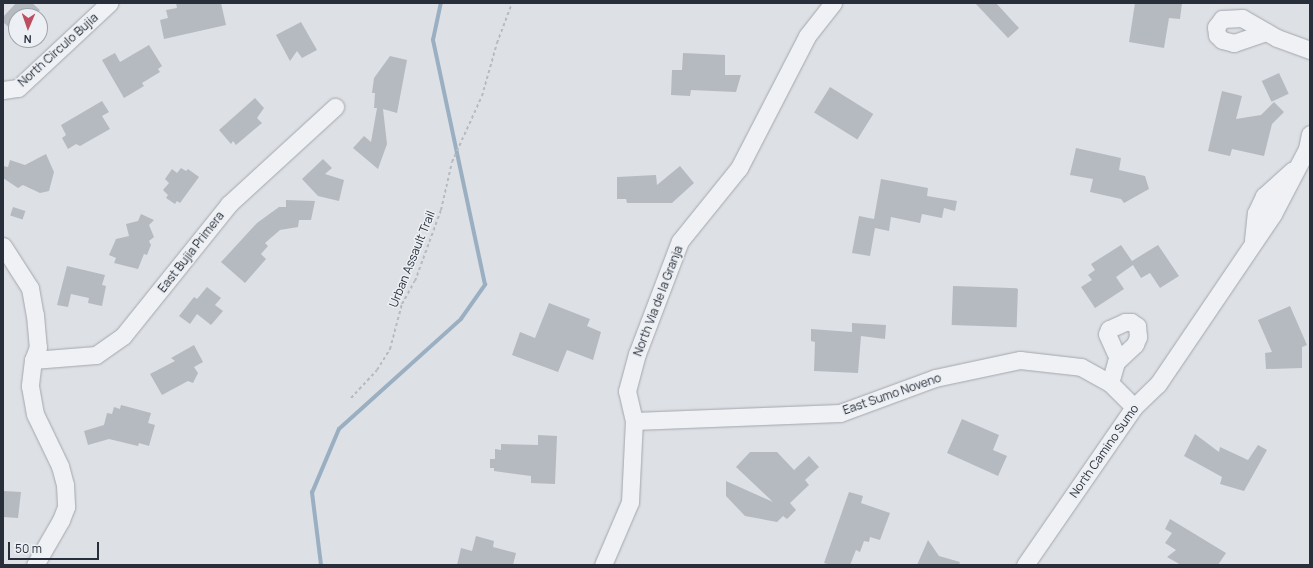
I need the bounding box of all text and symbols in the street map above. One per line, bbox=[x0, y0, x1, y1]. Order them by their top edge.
north arrow bbox=[8, 8, 48, 48]
street label: North Circulo Bujia bbox=[15, 10, 101, 90]
street label: East Bujia Primera bbox=[155, 209, 227, 295]
street label: Urban Assault Trail bbox=[386, 209, 438, 309]
street label: North Via de la Granja bbox=[630, 244, 686, 358]
street label: East Sumo Noveno bbox=[841, 370, 943, 418]
street label: North Camino Sumo bbox=[1066, 402, 1142, 500]
scale bar bbox=[10, 534, 101, 560]
text: 50 m bbox=[15, 540, 42, 557]

